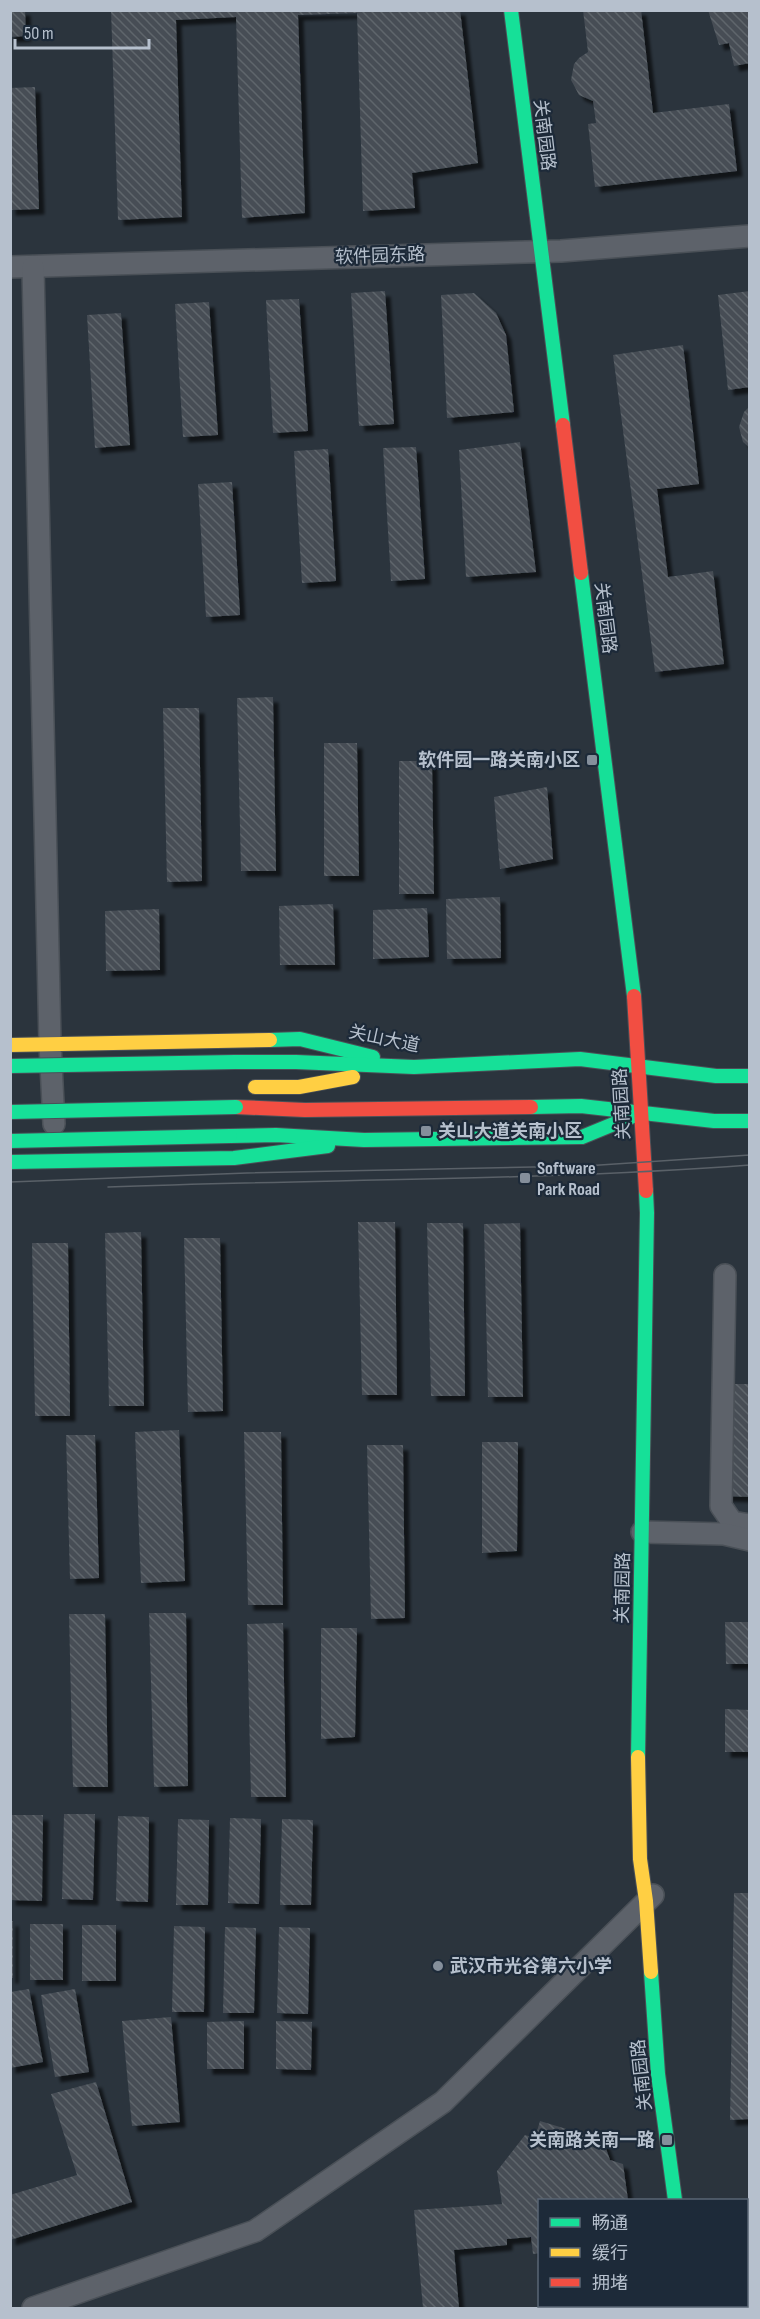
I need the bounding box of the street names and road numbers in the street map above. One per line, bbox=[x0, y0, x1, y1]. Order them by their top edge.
street label: 关南园路 bbox=[529, 98, 559, 172]
street label: 软件园东路 bbox=[335, 244, 425, 268]
street label: 关南园路 bbox=[590, 581, 620, 655]
street label: 关山大道 bbox=[347, 1021, 421, 1057]
street label: 关南园路 bbox=[610, 1067, 634, 1141]
street label: 关南园路 bbox=[612, 1552, 634, 1624]
street label: 关南园路 bbox=[628, 2038, 656, 2112]

